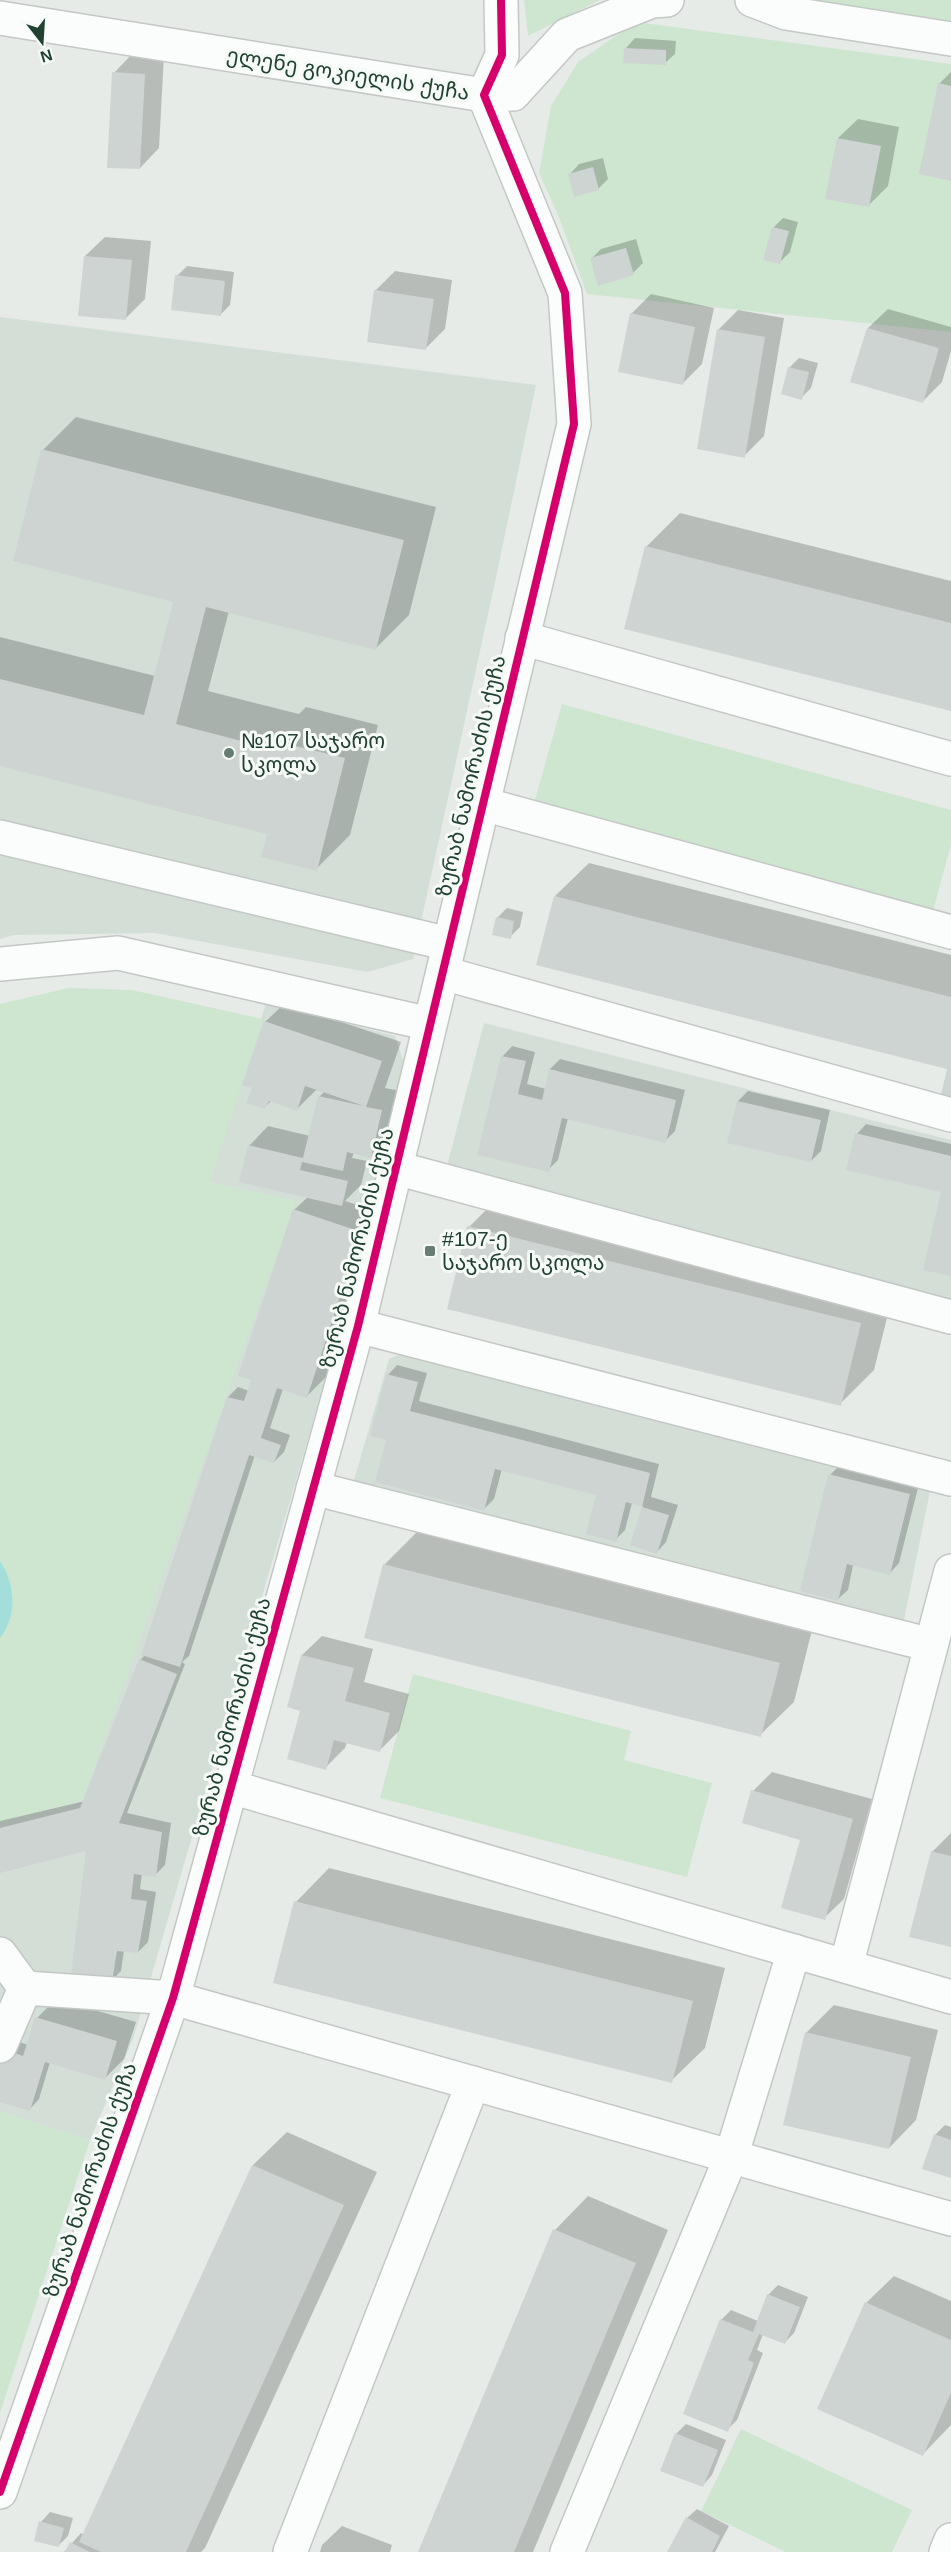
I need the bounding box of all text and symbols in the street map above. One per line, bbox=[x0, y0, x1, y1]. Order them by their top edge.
north arrow bbox=[12, 12, 72, 72]
street label: ელენე გოკიელის ქუჩა bbox=[225, 43, 471, 106]
text: N bbox=[38, 46, 54, 66]
street label: ზურაბ ნამორაძის ქუჩა bbox=[432, 653, 510, 899]
place label: №107 საჯარო სკოლა bbox=[241, 729, 385, 778]
marker: №107 საჯარო სკოლა bbox=[222, 746, 236, 760]
street label: ზურაბ ნამორაძის ქუჩა bbox=[315, 1125, 399, 1371]
place label: #107-ე საჯარო სკოლა bbox=[442, 1227, 604, 1276]
marker: #107-ე საჯარო სკოლა bbox=[423, 1244, 437, 1258]
street label: ზურაბ ნამორაძის ქუჩა bbox=[188, 1595, 276, 1839]
street label: ზურაბ ნამორაძის ქუჩა bbox=[38, 2059, 142, 2301]

